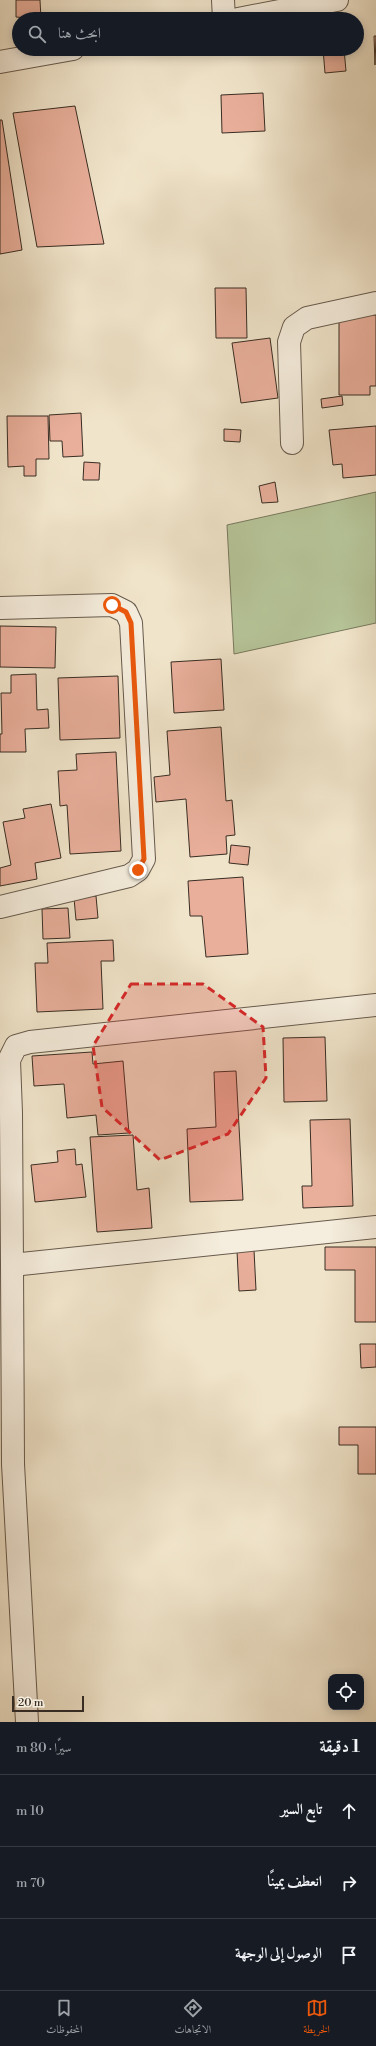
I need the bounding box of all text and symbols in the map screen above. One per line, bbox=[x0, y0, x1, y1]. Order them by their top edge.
search box bbox=[12, 12, 364, 56]
icon: search bbox=[26, 23, 48, 45]
text: ابحث هنا bbox=[58, 24, 101, 43]
route start bbox=[103, 596, 121, 614]
route end bbox=[129, 861, 147, 879]
map controls bbox=[328, 1674, 364, 1710]
button: locate bbox=[328, 1674, 364, 1710]
scale bar bbox=[12, 1694, 84, 1713]
text: 20 m bbox=[18, 1696, 43, 1710]
text: 1 دقيقة bbox=[319, 1736, 360, 1758]
text: سيرًا · 80 m bbox=[16, 1740, 72, 1756]
text: تابع السير bbox=[280, 1800, 322, 1819]
icon: ahead bbox=[338, 1800, 360, 1822]
text: 10 m bbox=[16, 1803, 44, 1819]
text: انعطف يمينًا bbox=[267, 1872, 322, 1891]
icon: right bbox=[338, 1872, 360, 1894]
text: 70 m bbox=[16, 1875, 45, 1891]
text: الوصول إلى الوجهة bbox=[235, 1944, 322, 1963]
icon: arrive bbox=[338, 1944, 360, 1966]
tab: المحفوظات bbox=[46, 1997, 82, 2040]
tab: الاتجاهات bbox=[174, 1997, 211, 2040]
tab: الخريطة bbox=[303, 1997, 330, 2040]

